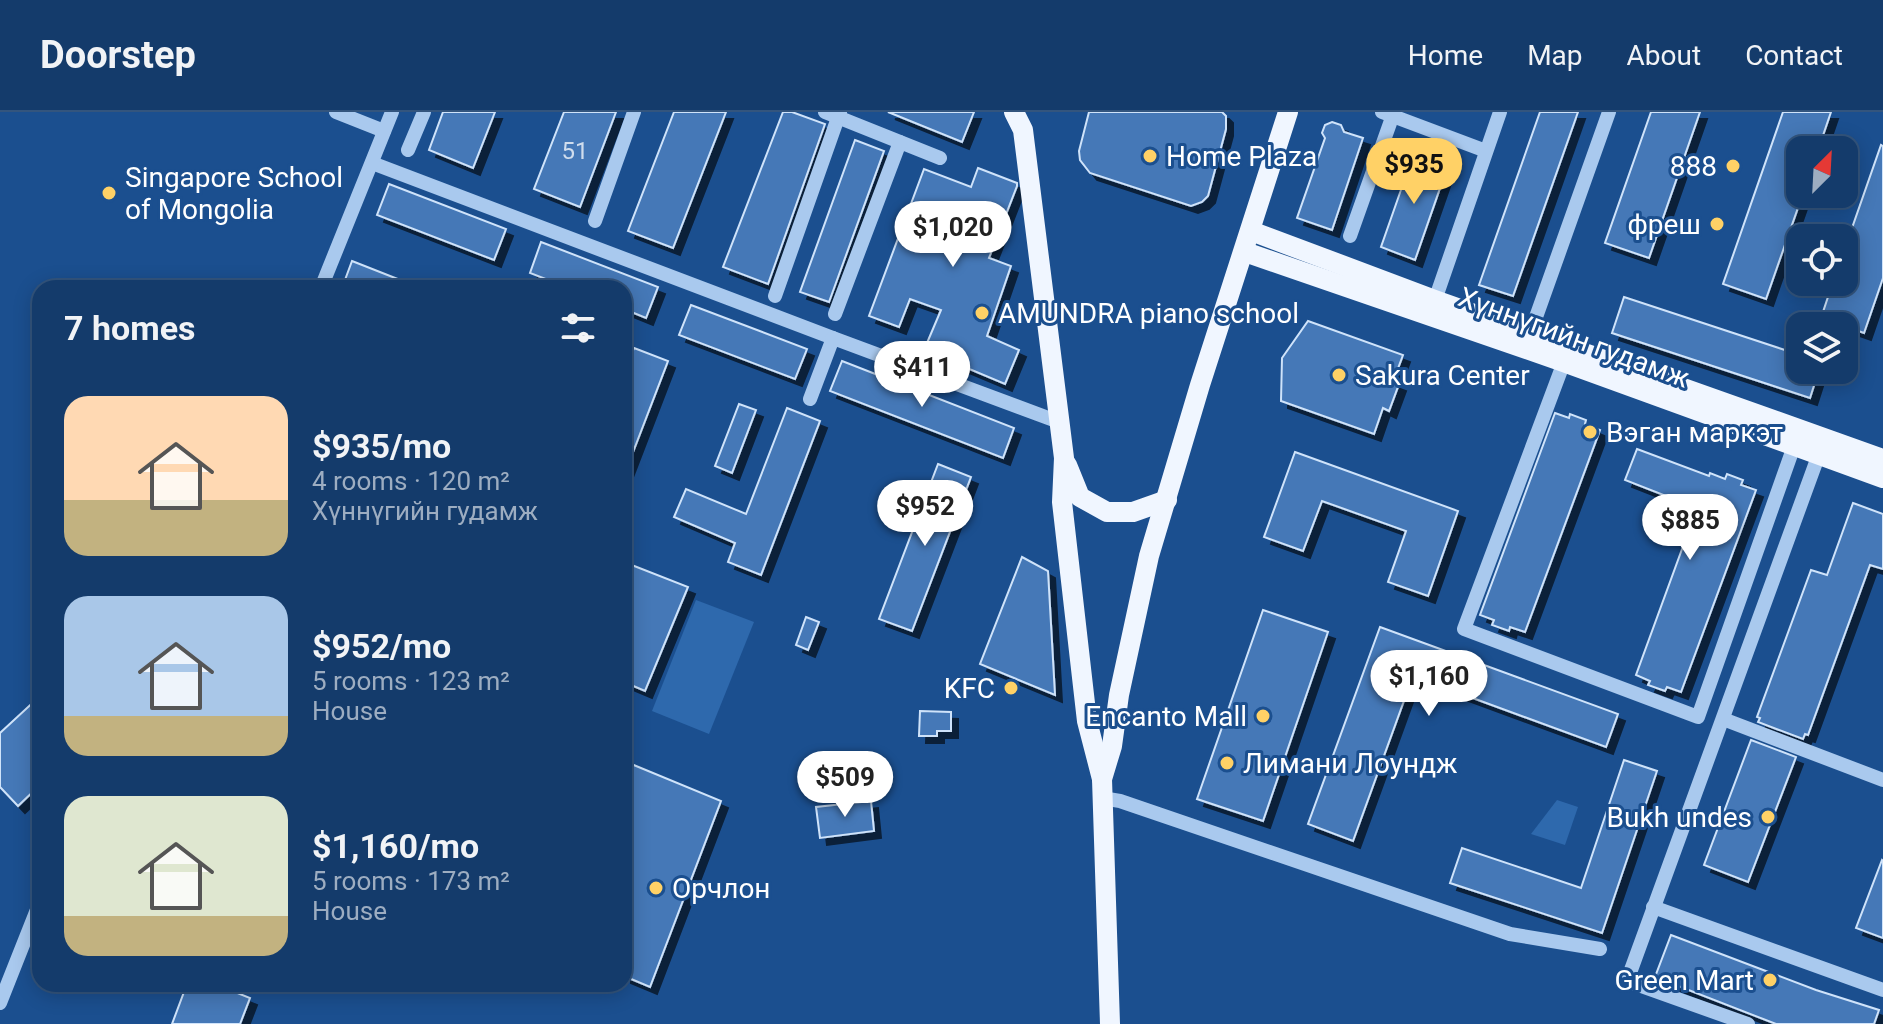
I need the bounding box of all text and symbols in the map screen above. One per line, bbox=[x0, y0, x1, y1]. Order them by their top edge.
text: Doorstep bbox=[40, 33, 196, 77]
text: Home bbox=[1408, 39, 1483, 72]
text: Map bbox=[1527, 39, 1583, 72]
text: About bbox=[1627, 39, 1701, 72]
text: Contact bbox=[1745, 39, 1843, 72]
north arrow bbox=[1786, 136, 1858, 208]
map controls bbox=[1786, 136, 1858, 384]
house number: 51 bbox=[562, 137, 588, 165]
pin: $935 bbox=[1367, 138, 1461, 206]
place label: Home Plaza bbox=[1166, 140, 1317, 173]
marker: Home Plaza bbox=[1141, 147, 1159, 165]
text: $935 bbox=[1384, 149, 1444, 179]
place label: 888 bbox=[1670, 150, 1717, 183]
marker: 888 bbox=[1724, 157, 1742, 175]
place label: Singapore School of Mongolia bbox=[125, 161, 343, 226]
marker: Singapore School of Mongolia bbox=[100, 184, 118, 202]
pin: $1,020 bbox=[888, 201, 1018, 269]
place label: фреш bbox=[1627, 208, 1701, 241]
text: $1,020 bbox=[913, 212, 993, 242]
marker: фреш bbox=[1708, 215, 1726, 233]
button: locate bbox=[1786, 224, 1858, 296]
street label: Хүннүгийн гудамж bbox=[1454, 280, 1694, 395]
place label: AMUNDRA piano school bbox=[998, 297, 1299, 330]
marker: AMUNDRA piano school bbox=[973, 304, 991, 322]
icon: filters bbox=[556, 306, 600, 350]
text: 7 homes bbox=[64, 308, 195, 348]
button: layers bbox=[1786, 312, 1858, 384]
pin: $411 bbox=[875, 341, 969, 409]
text: $411 bbox=[892, 352, 952, 382]
place label: Sakura Center bbox=[1355, 359, 1530, 392]
marker: Sakura Center bbox=[1330, 366, 1348, 384]
place label: Вэган маркэт bbox=[1606, 416, 1783, 449]
marker: Вэган маркэт bbox=[1581, 423, 1599, 441]
text: $935/mo bbox=[312, 426, 451, 466]
icon: home bbox=[128, 428, 224, 524]
text: 4 rooms · 120 m² bbox=[312, 466, 510, 496]
pin: $952 bbox=[878, 480, 972, 548]
text: $952 bbox=[895, 491, 955, 521]
pin: $885 bbox=[1643, 494, 1737, 562]
text: Хүннүгийн гудамж bbox=[312, 496, 538, 526]
text: $885 bbox=[1660, 505, 1720, 535]
text: $952/mo bbox=[312, 626, 451, 666]
icon: home bbox=[128, 628, 224, 724]
pin: $1,160 bbox=[1364, 650, 1494, 718]
text: $1,160 bbox=[1389, 661, 1469, 691]
text: 5 rooms · 123 m² bbox=[312, 666, 510, 696]
place label: KFC bbox=[944, 672, 995, 705]
marker: KFC bbox=[1002, 679, 1020, 697]
text: House bbox=[312, 696, 387, 726]
place label: Encanto Mall bbox=[1085, 700, 1247, 733]
marker: Encanto Mall bbox=[1254, 707, 1272, 725]
place label: Лимани Лоундж bbox=[1243, 747, 1458, 780]
pin: $509 bbox=[798, 751, 892, 819]
marker: Лимани Лоундж bbox=[1218, 754, 1236, 772]
text: $509 bbox=[815, 762, 875, 792]
place label: Bukh undes bbox=[1607, 801, 1752, 834]
marker: Bukh undes bbox=[1759, 808, 1777, 826]
text: $1,160/mo bbox=[312, 826, 479, 866]
icon: home bbox=[128, 828, 224, 924]
text: 5 rooms · 173 m² bbox=[312, 866, 510, 896]
place label: Орчлон bbox=[672, 872, 771, 905]
marker: Орчлон bbox=[647, 879, 665, 897]
text: House bbox=[312, 896, 387, 926]
place label: Green Mart bbox=[1615, 964, 1754, 997]
marker: Green Mart bbox=[1761, 971, 1779, 989]

